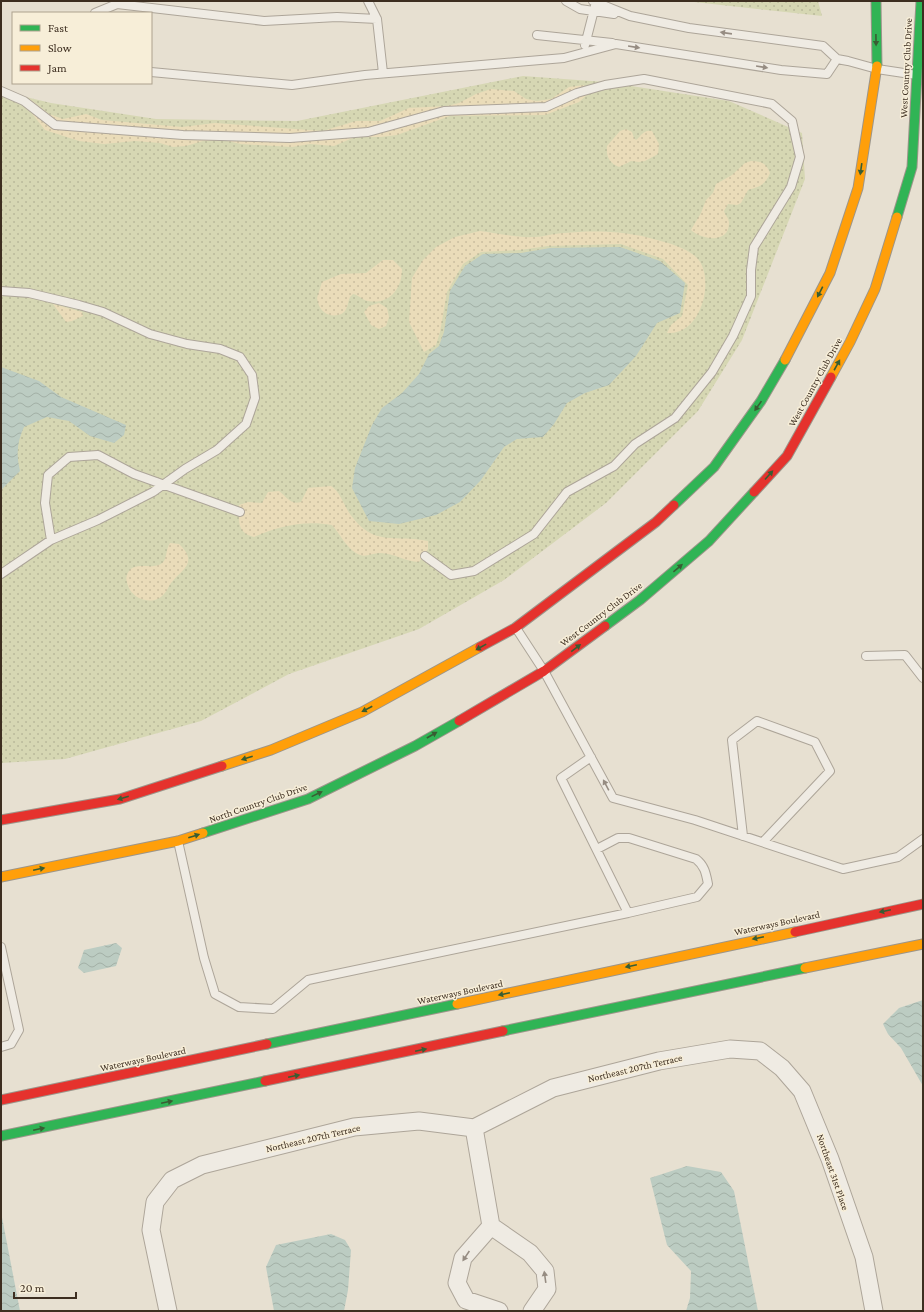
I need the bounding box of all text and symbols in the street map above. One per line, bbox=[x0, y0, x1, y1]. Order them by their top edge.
legend bbox=[12, 12, 152, 84]
street label: West Country Club Drive bbox=[898, 17, 914, 118]
text: Fast bbox=[48, 21, 69, 35]
one-way arrow bbox=[720, 30, 732, 36]
one-way arrow bbox=[873, 34, 879, 47]
text: Slow bbox=[48, 41, 72, 55]
one-way arrow bbox=[628, 44, 640, 50]
text: Jam bbox=[47, 61, 67, 75]
one-way arrow bbox=[756, 64, 768, 70]
one-way arrow bbox=[858, 163, 864, 175]
one-way arrow bbox=[817, 286, 823, 297]
street label: West Country Club Drive bbox=[786, 335, 844, 428]
one-way arrow bbox=[834, 359, 840, 371]
one-way arrow bbox=[754, 400, 762, 411]
one-way arrow bbox=[764, 470, 774, 480]
one-way arrow bbox=[673, 563, 683, 572]
street label: West Country Club Drive bbox=[558, 579, 645, 648]
one-way arrow bbox=[475, 643, 487, 650]
one-way arrow bbox=[570, 644, 581, 652]
one-way arrow bbox=[361, 706, 373, 712]
one-way arrow bbox=[427, 732, 438, 739]
one-way arrow bbox=[240, 755, 252, 761]
one-way arrow bbox=[603, 779, 609, 790]
street label: North Country Club Drive bbox=[208, 781, 309, 825]
one-way arrow bbox=[311, 791, 322, 798]
one-way arrow bbox=[117, 795, 129, 801]
one-way arrow bbox=[188, 833, 200, 839]
one-way arrow bbox=[33, 866, 45, 872]
street label: Waterways Boulevard bbox=[733, 908, 822, 937]
one-way arrow bbox=[879, 909, 891, 915]
one-way arrow bbox=[751, 936, 764, 942]
one-way arrow bbox=[624, 963, 637, 969]
street label: Waterways Boulevard bbox=[416, 977, 505, 1006]
one-way arrow bbox=[497, 991, 510, 997]
street label: Waterways Boulevard bbox=[99, 1044, 188, 1073]
one-way arrow bbox=[415, 1046, 427, 1052]
street label: Northeast 207th Terrace bbox=[587, 1052, 684, 1084]
one-way arrow bbox=[288, 1073, 300, 1079]
one-way arrow bbox=[160, 1099, 173, 1105]
street label: Northeast 207th Terrace bbox=[265, 1122, 362, 1154]
one-way arrow bbox=[33, 1125, 45, 1131]
street label: Northeast 31st Place bbox=[815, 1132, 851, 1212]
one-way arrow bbox=[462, 1251, 470, 1261]
one-way arrow bbox=[542, 1271, 548, 1283]
scale bar bbox=[14, 1274, 76, 1300]
text: 20 m bbox=[20, 1281, 45, 1295]

